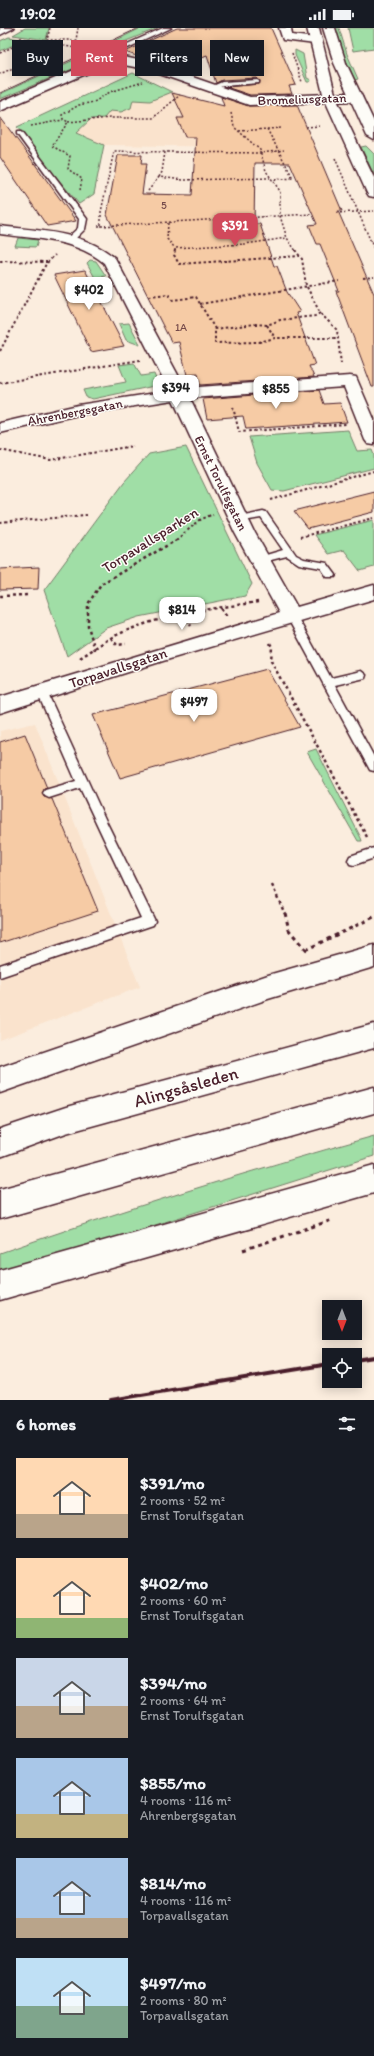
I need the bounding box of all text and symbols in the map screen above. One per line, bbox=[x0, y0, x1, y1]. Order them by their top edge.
text: 19:02 bbox=[20, 5, 56, 23]
chip: Buy bbox=[12, 40, 63, 76]
chip: Rent bbox=[71, 40, 127, 76]
chip: Filters bbox=[135, 40, 202, 76]
chip: New bbox=[210, 40, 264, 76]
street label: Bromeliusgatan bbox=[257, 90, 347, 108]
house number: 5 bbox=[161, 199, 167, 212]
pin: $391 bbox=[211, 213, 259, 247]
text: $391 bbox=[222, 218, 248, 233]
pin: $402 bbox=[65, 277, 113, 311]
text: $402 bbox=[74, 282, 104, 297]
house number: 1A bbox=[175, 321, 187, 334]
pin: $394 bbox=[152, 375, 200, 409]
pin: $855 bbox=[252, 376, 300, 410]
text: $394 bbox=[162, 380, 190, 395]
text: $855 bbox=[262, 381, 290, 396]
street label: Ahrenbergsgatan bbox=[26, 395, 124, 429]
street label: Ernst Torulfsgatan bbox=[191, 433, 251, 533]
street label: Torpavallsparken bbox=[99, 503, 202, 577]
pin: $814 bbox=[158, 597, 206, 631]
text: $814 bbox=[168, 602, 196, 617]
street label: Torpavallsgatan bbox=[67, 643, 170, 692]
pin: $497 bbox=[170, 689, 218, 723]
text: $497 bbox=[180, 694, 208, 709]
street label: Alingsåsleden bbox=[131, 1062, 241, 1112]
north arrow bbox=[322, 1300, 362, 1340]
map controls bbox=[322, 1300, 362, 1388]
button: locate bbox=[322, 1348, 362, 1388]
icon: filters bbox=[336, 1413, 358, 1435]
text: 6 homes bbox=[16, 1414, 76, 1434]
text: $391/mo bbox=[140, 1473, 205, 1493]
icon: home bbox=[48, 1474, 96, 1522]
text: 2 rooms · 52 m² bbox=[140, 1493, 225, 1508]
text: Ernst Torulfsgatan bbox=[140, 1508, 244, 1523]
text: $402/mo bbox=[140, 1573, 208, 1593]
icon: home bbox=[48, 1574, 96, 1622]
text: 2 rooms · 60 m² bbox=[140, 1593, 226, 1608]
text: Ernst Torulfsgatan bbox=[140, 1608, 244, 1623]
text: $394/mo bbox=[140, 1673, 207, 1693]
icon: home bbox=[48, 1674, 96, 1722]
text: 2 rooms · 64 m² bbox=[140, 1693, 226, 1708]
text: Ernst Torulfsgatan bbox=[140, 1708, 244, 1723]
text: $855/mo bbox=[140, 1773, 206, 1793]
icon: home bbox=[48, 1774, 96, 1822]
text: 4 rooms · 116 m² bbox=[140, 1793, 231, 1808]
text: Ahrenbergsgatan bbox=[140, 1808, 236, 1823]
text: $814/mo bbox=[140, 1873, 206, 1893]
icon: home bbox=[48, 1874, 96, 1922]
text: 4 rooms · 116 m² bbox=[140, 1893, 231, 1908]
text: Torpavallsgatan bbox=[140, 1908, 229, 1923]
text: $497/mo bbox=[140, 1973, 206, 1993]
icon: home bbox=[48, 1974, 96, 2022]
text: 2 rooms · 80 m² bbox=[140, 1993, 227, 2008]
text: Torpavallsgatan bbox=[140, 2008, 229, 2023]

